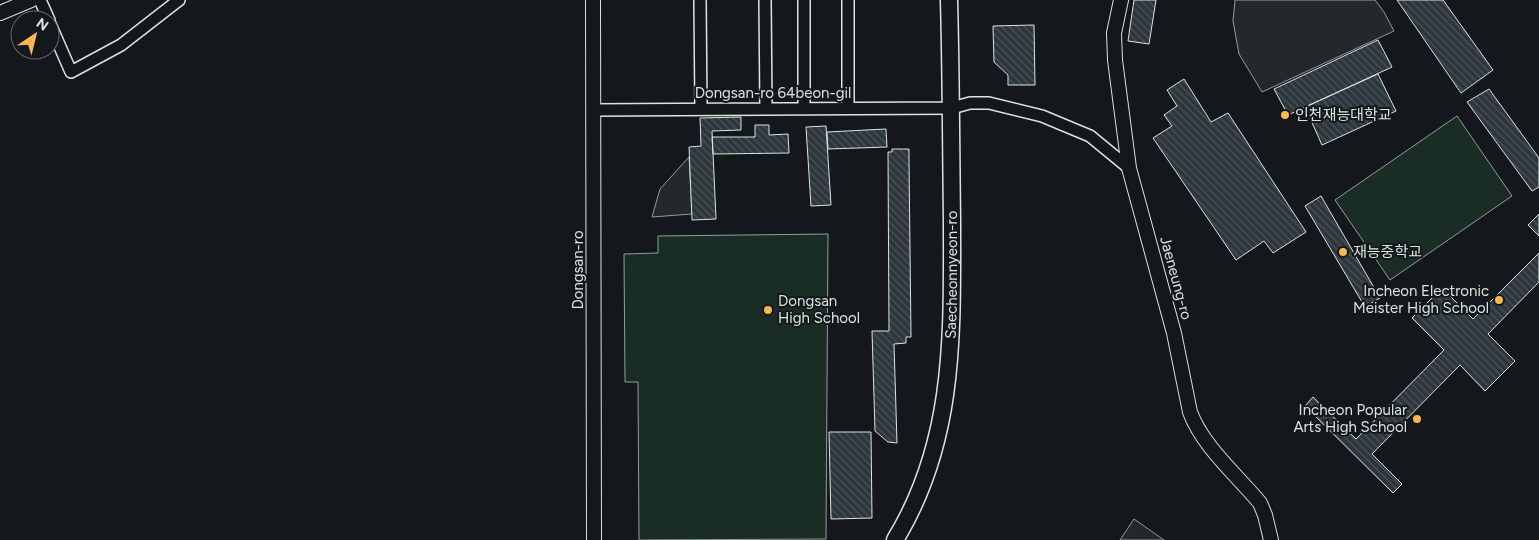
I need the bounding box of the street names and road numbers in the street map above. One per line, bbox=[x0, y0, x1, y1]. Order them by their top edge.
street label: Dongsan-ro 64beon-gil bbox=[695, 84, 851, 102]
street label: Saecheonnyeon-ro bbox=[941, 210, 961, 339]
street label: Dongsan-ro bbox=[569, 230, 587, 310]
street label: Jaeneung-ro bbox=[1156, 234, 1196, 322]

